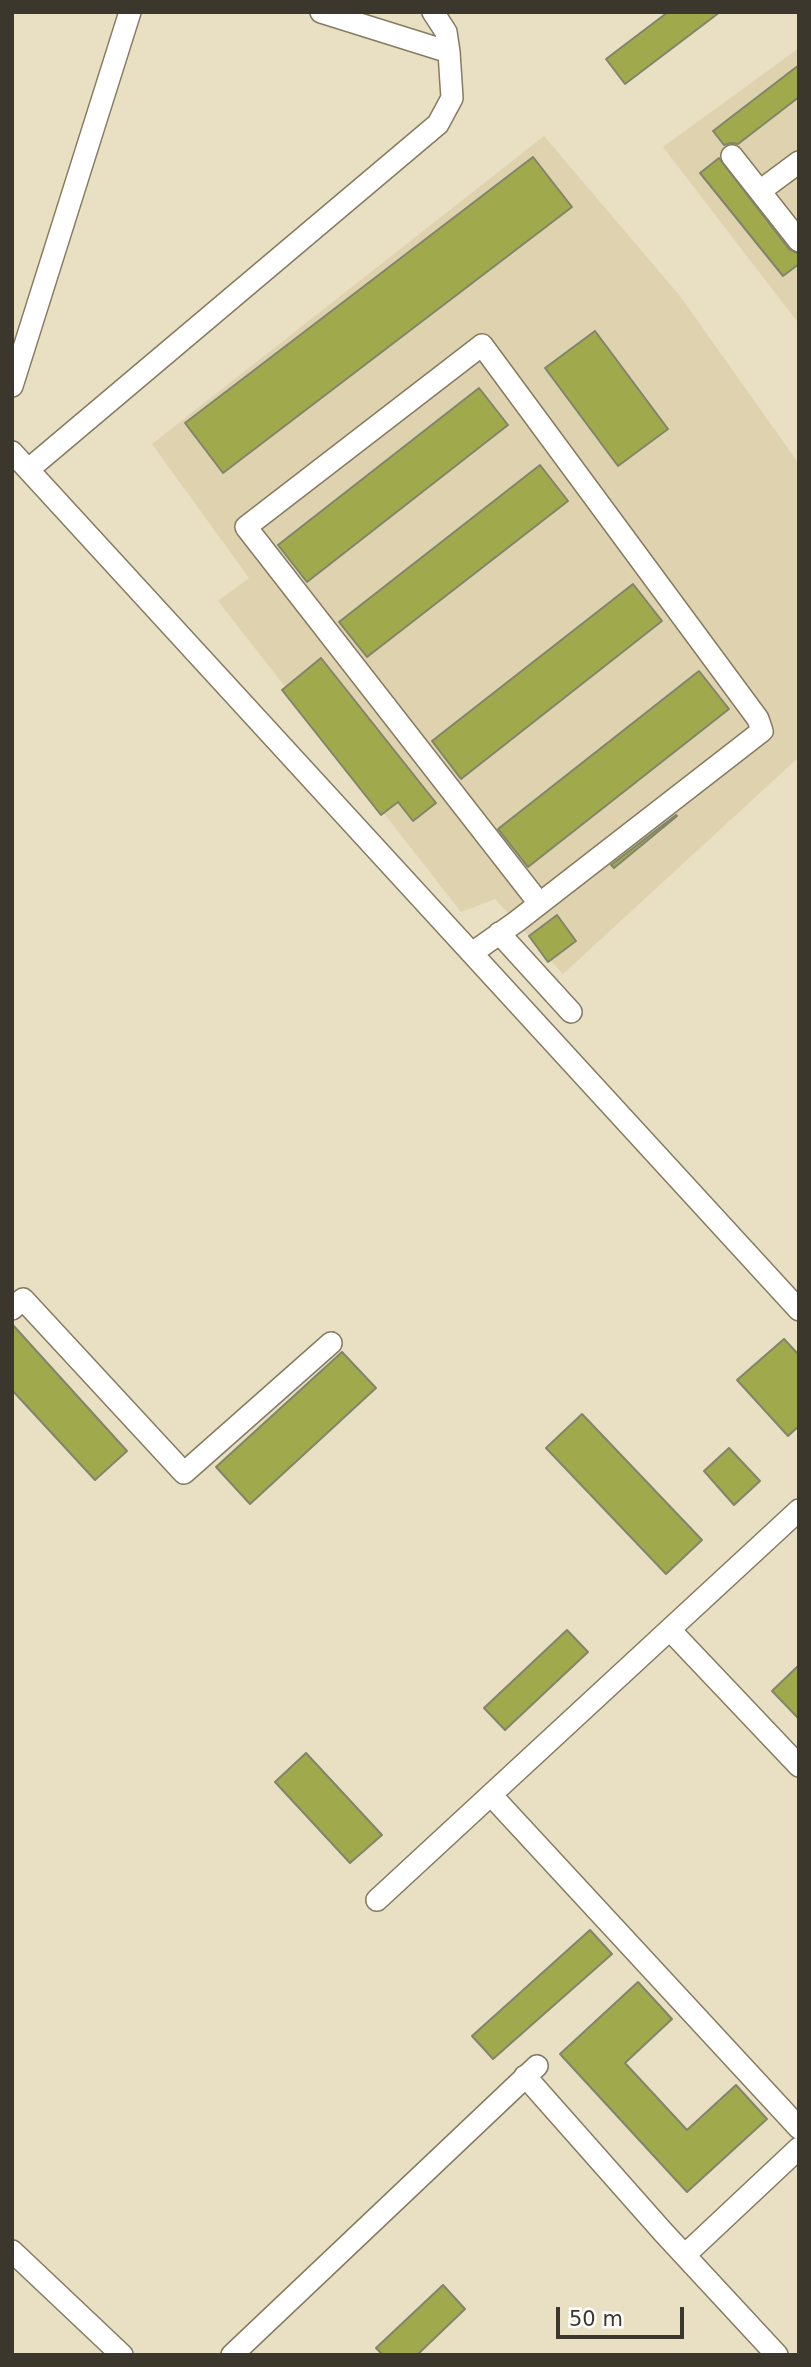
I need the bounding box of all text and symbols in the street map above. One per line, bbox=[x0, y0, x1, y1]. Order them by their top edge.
scale bar bbox=[559, 2294, 687, 2338]
text: 50 m bbox=[569, 2307, 623, 2331]

